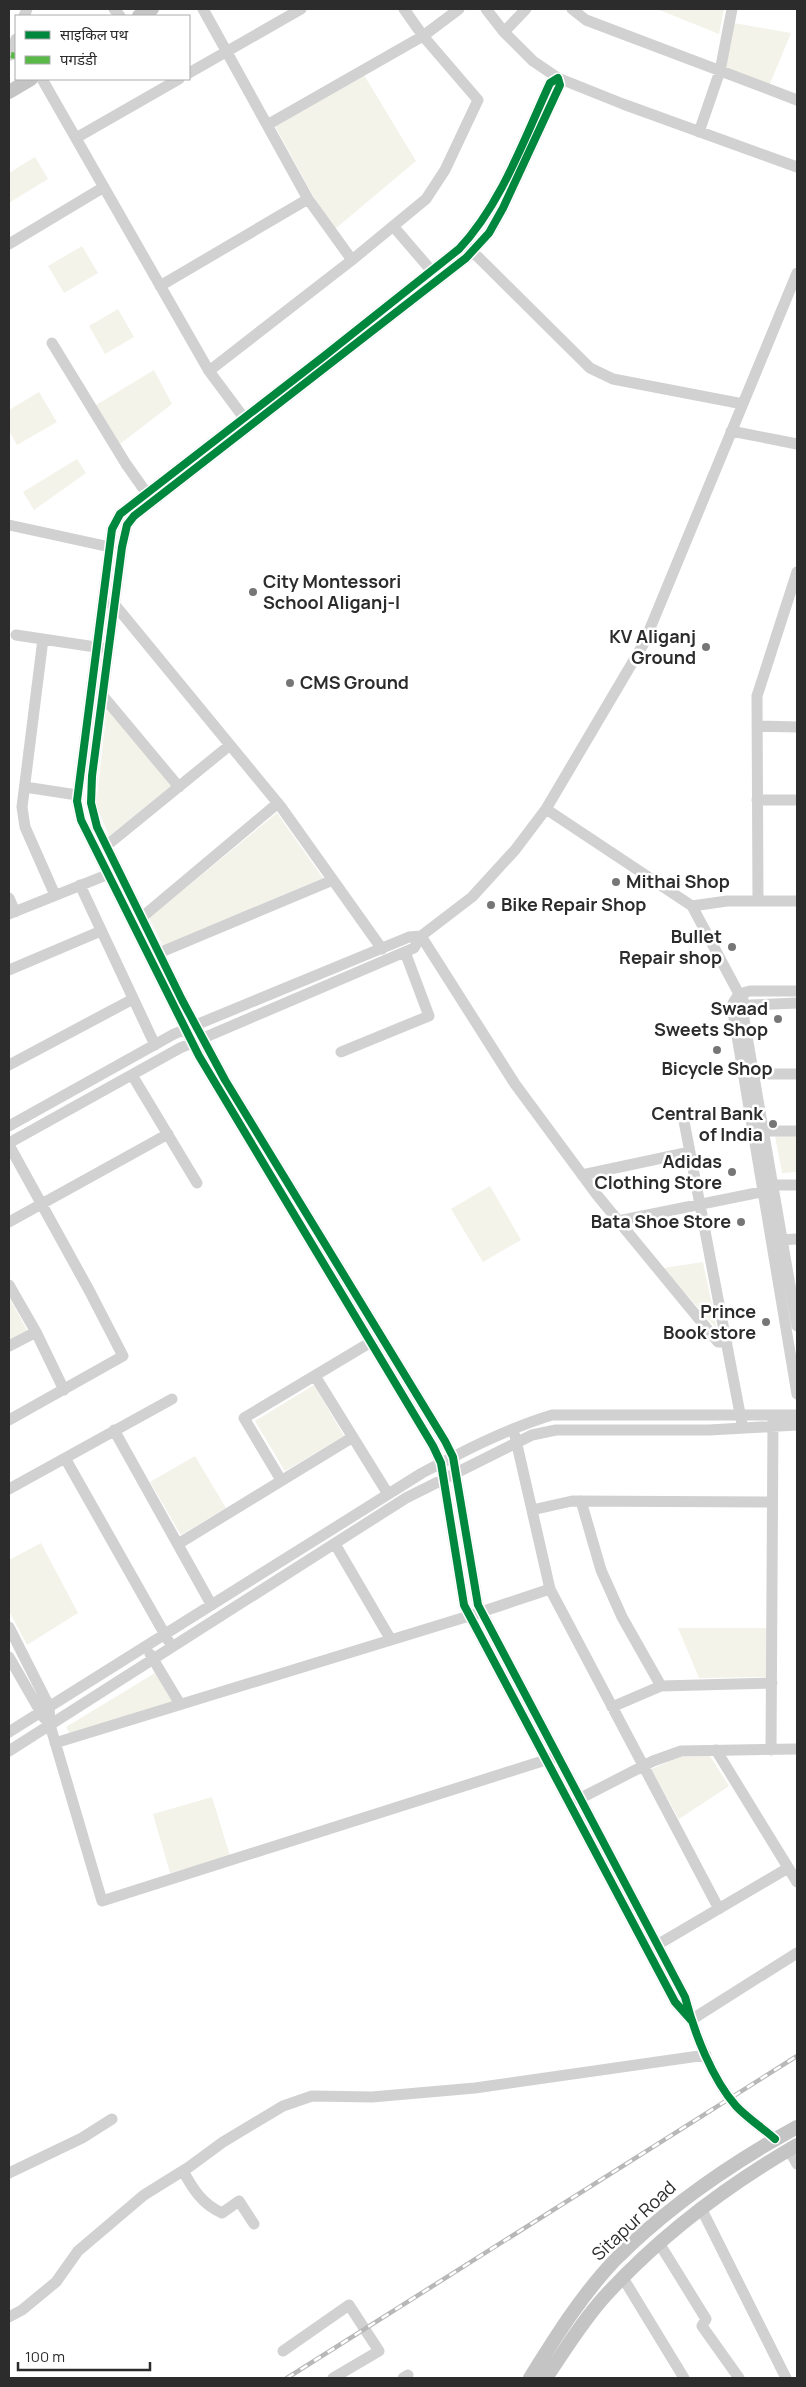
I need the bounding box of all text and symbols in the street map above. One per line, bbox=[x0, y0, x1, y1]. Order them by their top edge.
legend bbox=[15, 15, 190, 80]
text: साइकिल पथ bbox=[60, 24, 128, 45]
text: पगडंडी bbox=[60, 49, 98, 70]
place label: City Montessori School Aliganj-I bbox=[263, 569, 401, 614]
marker: City Montessori School Aliganj-I bbox=[247, 586, 259, 598]
place label: KV Aliganj Ground bbox=[609, 624, 696, 669]
marker: KV Aliganj Ground bbox=[700, 641, 712, 653]
place label: CMS Ground bbox=[300, 670, 409, 694]
marker: CMS Ground bbox=[284, 677, 296, 689]
place label: Mithai Shop bbox=[626, 869, 730, 893]
marker: Mithai Shop bbox=[610, 876, 622, 888]
place label: Bike Repair Shop bbox=[501, 892, 646, 916]
marker: Bike Repair Shop bbox=[485, 899, 497, 911]
place label: Bullet Repair shop bbox=[619, 924, 722, 969]
marker: Bullet Repair shop bbox=[726, 941, 738, 953]
place label: Swaad Sweets Shop bbox=[654, 996, 768, 1041]
marker: Swaad Sweets Shop bbox=[772, 1013, 784, 1025]
marker: Bicycle Shop bbox=[711, 1044, 723, 1056]
place label: Bicycle Shop bbox=[662, 1056, 773, 1080]
place label: Central Bank of India bbox=[651, 1101, 764, 1146]
marker: Central Bank of India bbox=[767, 1118, 779, 1130]
place label: Adidas Clothing Store bbox=[594, 1149, 722, 1194]
marker: Adidas Clothing Store bbox=[726, 1166, 738, 1178]
place label: Bata Shoe Store bbox=[591, 1209, 731, 1233]
marker: Bata Shoe Store bbox=[735, 1216, 747, 1228]
place label: Prince Book store bbox=[663, 1299, 756, 1344]
marker: Prince Book store bbox=[760, 1316, 772, 1328]
street label: Sitapur Road bbox=[586, 2175, 680, 2265]
scale bar bbox=[18, 2340, 150, 2372]
text: 100 m bbox=[25, 2346, 65, 2367]

